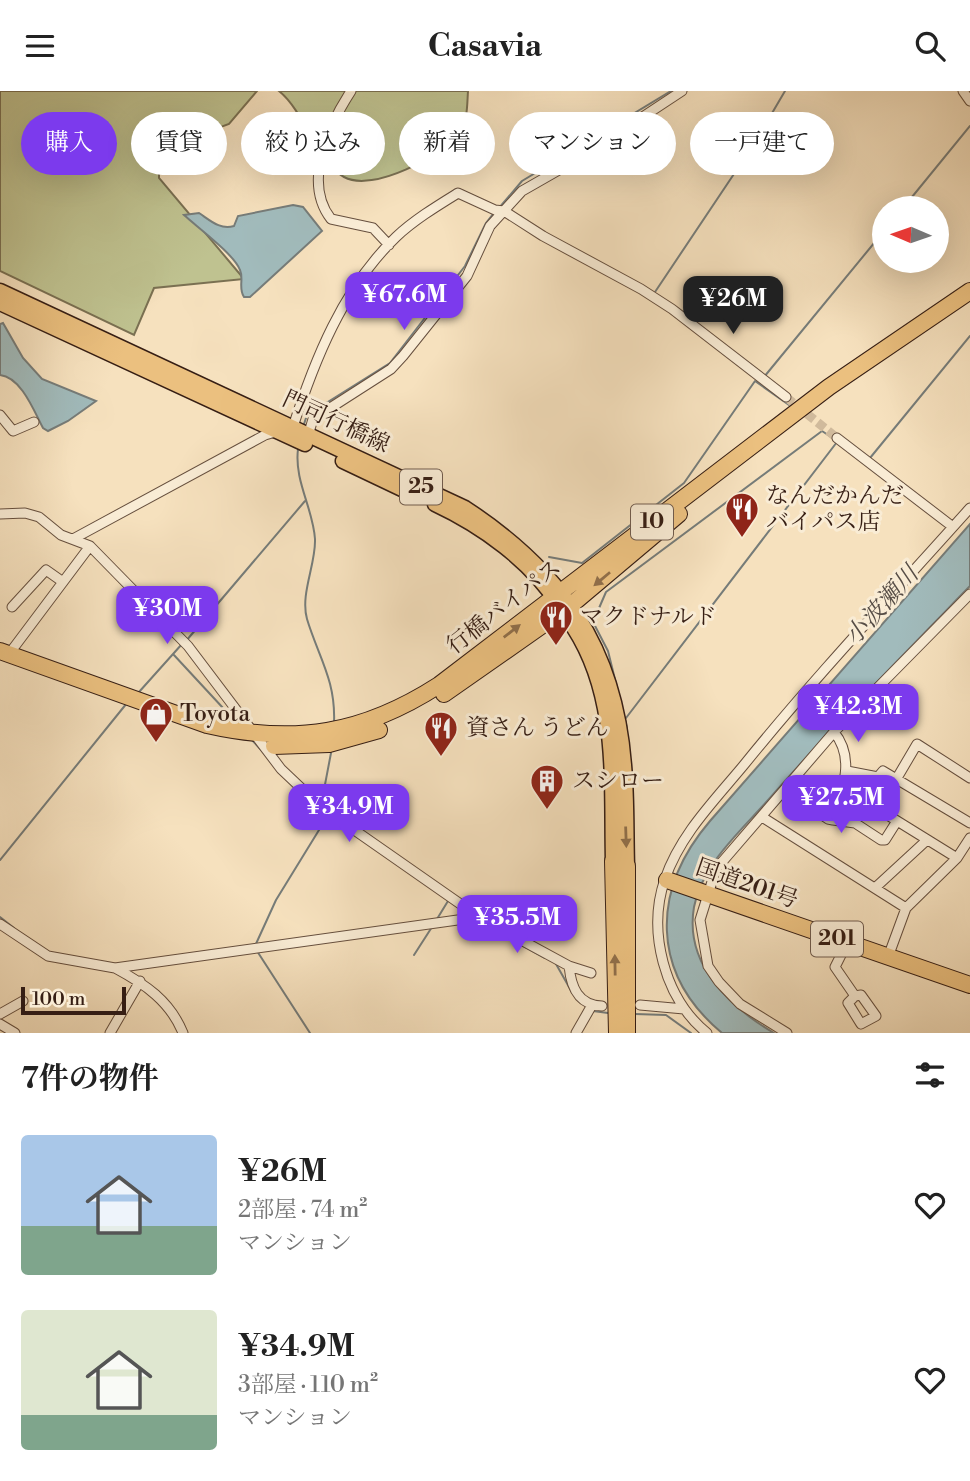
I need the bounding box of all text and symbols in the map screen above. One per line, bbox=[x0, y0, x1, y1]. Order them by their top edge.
text: Casavia bbox=[428, 26, 542, 66]
icon: menu bbox=[21, 27, 59, 65]
icon: search bbox=[911, 27, 949, 65]
chip: 購入 bbox=[21, 112, 117, 175]
chip: 賃貸 bbox=[131, 112, 227, 175]
chip: 絞り込み bbox=[241, 112, 385, 175]
chip: 新着 bbox=[399, 112, 495, 175]
chip: マンション bbox=[509, 112, 676, 175]
chip: 一戸建て bbox=[690, 112, 834, 175]
north arrow bbox=[872, 196, 948, 273]
map controls bbox=[872, 196, 949, 273]
pin: ¥67.6M bbox=[347, 273, 461, 332]
pin: ¥26M bbox=[692, 277, 774, 336]
text: ¥67.6M bbox=[361, 281, 447, 309]
text: ¥26M bbox=[699, 285, 767, 313]
street label: 門司行橋線 bbox=[278, 385, 394, 459]
road number: 25 bbox=[400, 469, 442, 505]
place label: なんだかんだ バイパス店 bbox=[766, 482, 904, 536]
restaurant icon: なんだかんだ バイパス店 bbox=[723, 490, 761, 539]
road number: 10 bbox=[631, 505, 673, 539]
street label: 行橋バイパス bbox=[441, 554, 567, 660]
water label: 小波瀬川 bbox=[839, 558, 927, 652]
one-way arrow bbox=[594, 571, 611, 586]
pin: ¥30M bbox=[126, 587, 208, 646]
text: ¥30M bbox=[132, 595, 202, 623]
restaurant icon: マクドナルド bbox=[537, 598, 575, 647]
place label: マクドナルド bbox=[580, 603, 717, 631]
one-way arrow bbox=[503, 624, 521, 638]
pin: ¥42.3M bbox=[801, 685, 915, 744]
text: ¥42.3M bbox=[814, 693, 902, 721]
shop icon: Toyota bbox=[137, 695, 175, 744]
place label: Toyota bbox=[180, 700, 251, 728]
restaurant icon: 資さん うどん bbox=[422, 709, 460, 758]
place label: 資さん うどん bbox=[466, 714, 609, 742]
building icon: スシロー bbox=[528, 762, 566, 811]
place label: スシロー bbox=[572, 767, 664, 795]
pin: ¥27.5M bbox=[784, 775, 898, 835]
text: ¥27.5M bbox=[798, 784, 884, 812]
pin: ¥34.9M bbox=[292, 785, 406, 844]
text: ¥34.9M bbox=[304, 793, 394, 821]
one-way arrow bbox=[620, 827, 632, 849]
street label: 国道201号 bbox=[692, 853, 802, 915]
pin: ¥35.5M bbox=[460, 895, 574, 955]
text: ¥35.5M bbox=[473, 904, 561, 932]
road number: 201 bbox=[811, 921, 863, 957]
one-way arrow bbox=[609, 954, 621, 976]
scale bar bbox=[21, 984, 126, 1016]
text: 100 m bbox=[32, 987, 85, 1011]
icon: filters bbox=[911, 1056, 949, 1094]
text: 7件の物件 bbox=[21, 1060, 159, 1098]
text: ¥26M bbox=[238, 1153, 326, 1191]
icon: home bbox=[77, 1163, 161, 1247]
icon: heart bbox=[911, 1186, 949, 1224]
text: 2部屋 · 74 m² bbox=[238, 1196, 367, 1224]
text: マンション bbox=[238, 1229, 352, 1257]
text: ¥34.9M bbox=[238, 1328, 355, 1366]
icon: home bbox=[77, 1338, 161, 1422]
icon: heart bbox=[911, 1361, 949, 1399]
text: 3部屋 · 110 m² bbox=[238, 1371, 378, 1399]
text: マンション bbox=[238, 1404, 352, 1432]

